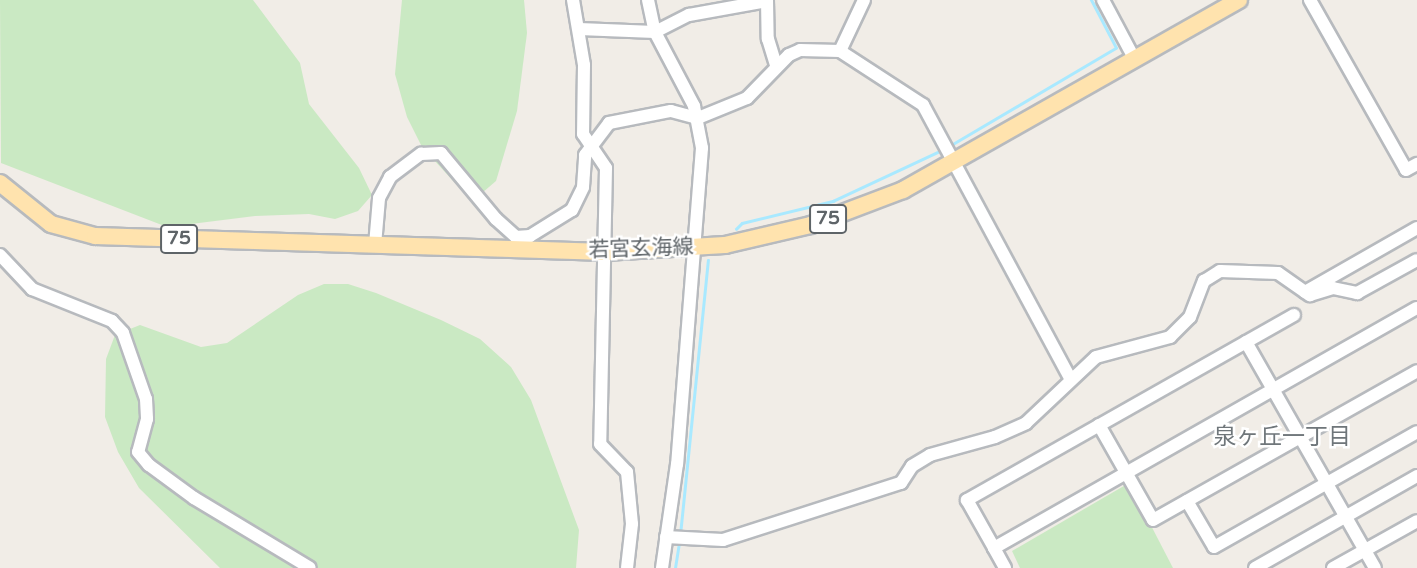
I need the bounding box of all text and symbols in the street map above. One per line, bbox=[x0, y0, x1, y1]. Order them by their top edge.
road number: 75 bbox=[809, 204, 847, 234]
road number: 75 bbox=[160, 224, 198, 255]
street label: 若宮玄海線 bbox=[588, 235, 694, 263]
district label: 泉ヶ丘一丁目 bbox=[1213, 423, 1351, 451]

